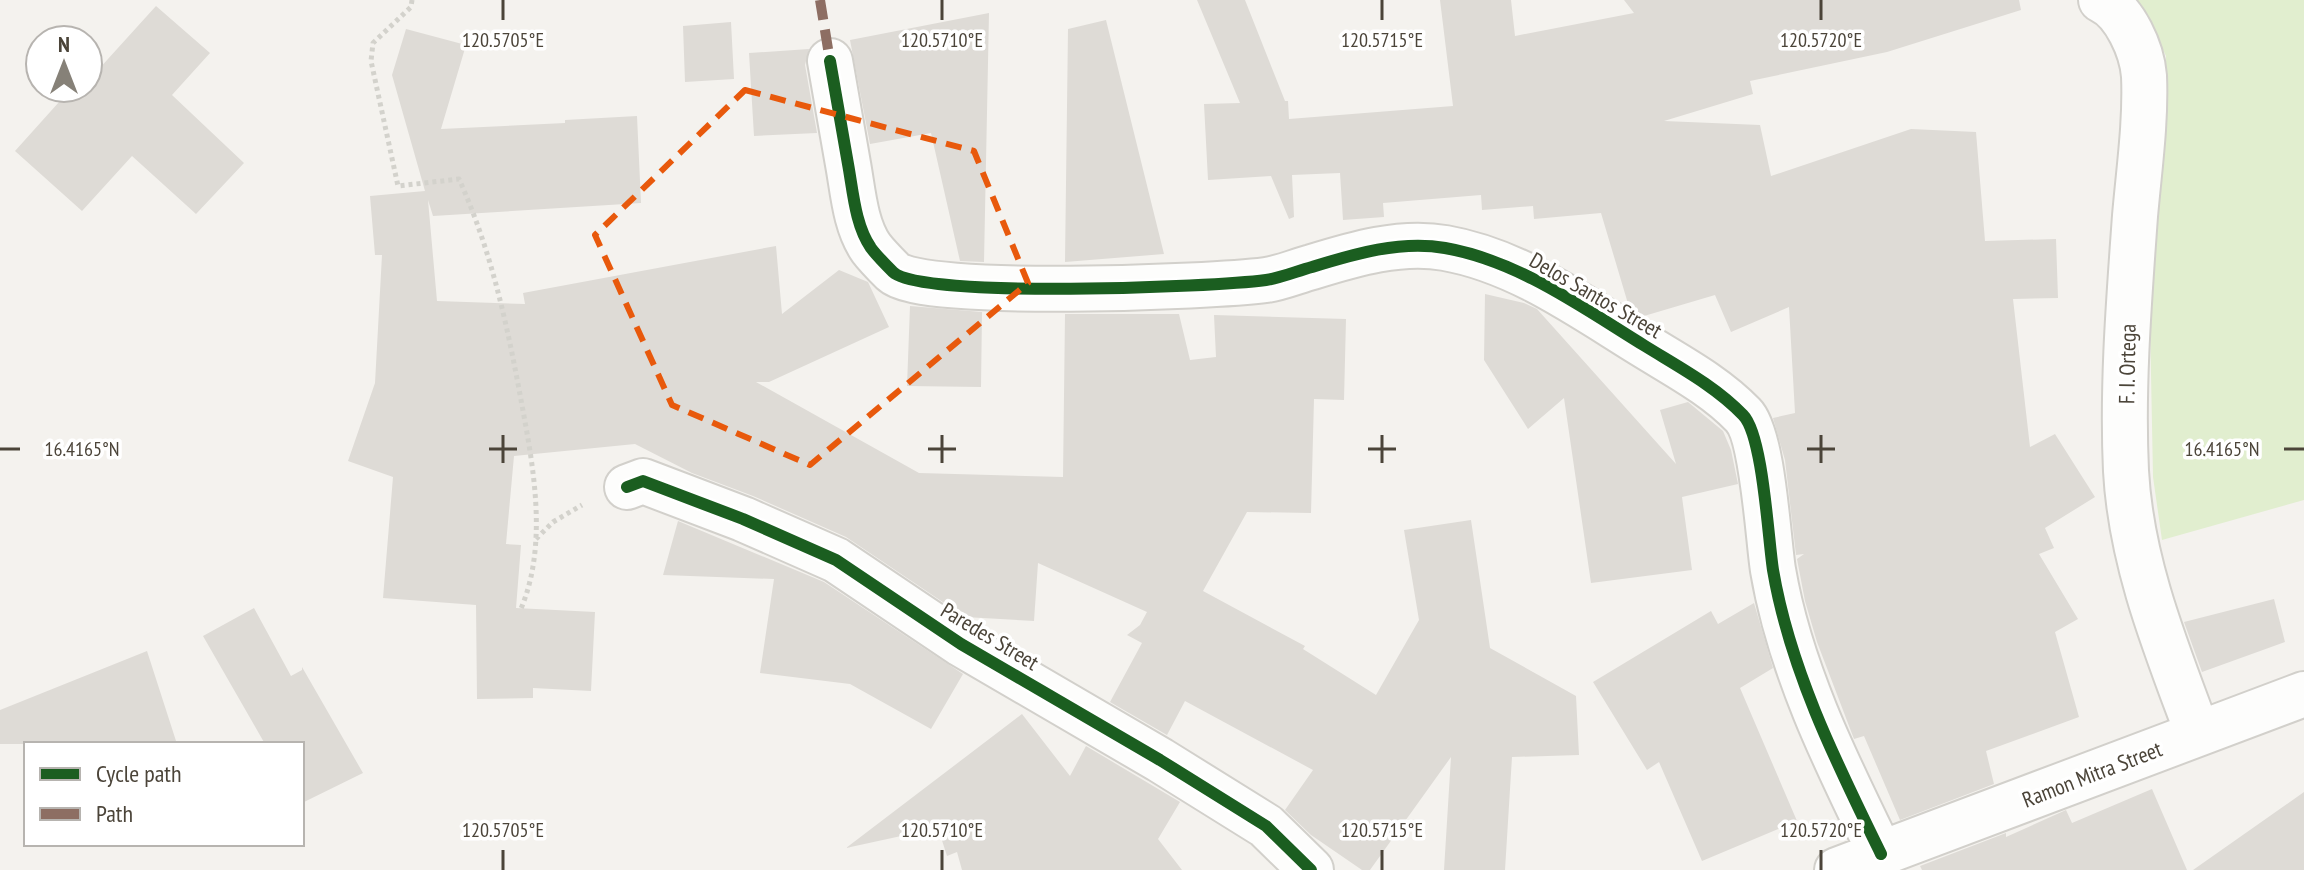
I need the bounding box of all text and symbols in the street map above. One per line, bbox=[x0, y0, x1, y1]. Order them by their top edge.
north arrow bbox=[24, 24, 104, 104]
text: 120.5705°E bbox=[462, 27, 544, 53]
text: 120.5710°E bbox=[901, 27, 983, 53]
text: 120.5715°E bbox=[1341, 27, 1423, 53]
text: 120.5720°E bbox=[1780, 27, 1862, 53]
text: N bbox=[58, 30, 70, 58]
street label: Delos Santos Street bbox=[1525, 246, 1667, 344]
street label: F. I. Ortega bbox=[2112, 324, 2142, 404]
text: 16.4165°N bbox=[44, 436, 120, 462]
text: 16.4165°N bbox=[2184, 436, 2260, 462]
street label: Paredes Street bbox=[936, 596, 1044, 676]
street label: Ramon Mitra Street bbox=[2018, 735, 2166, 813]
legend bbox=[24, 742, 304, 846]
text: Cycle path bbox=[96, 758, 182, 789]
text: Path bbox=[96, 798, 133, 829]
text: 120.5705°E bbox=[462, 817, 544, 843]
text: 120.5710°E bbox=[901, 817, 983, 843]
text: 120.5715°E bbox=[1341, 817, 1423, 843]
text: 120.5720°E bbox=[1780, 817, 1862, 843]

